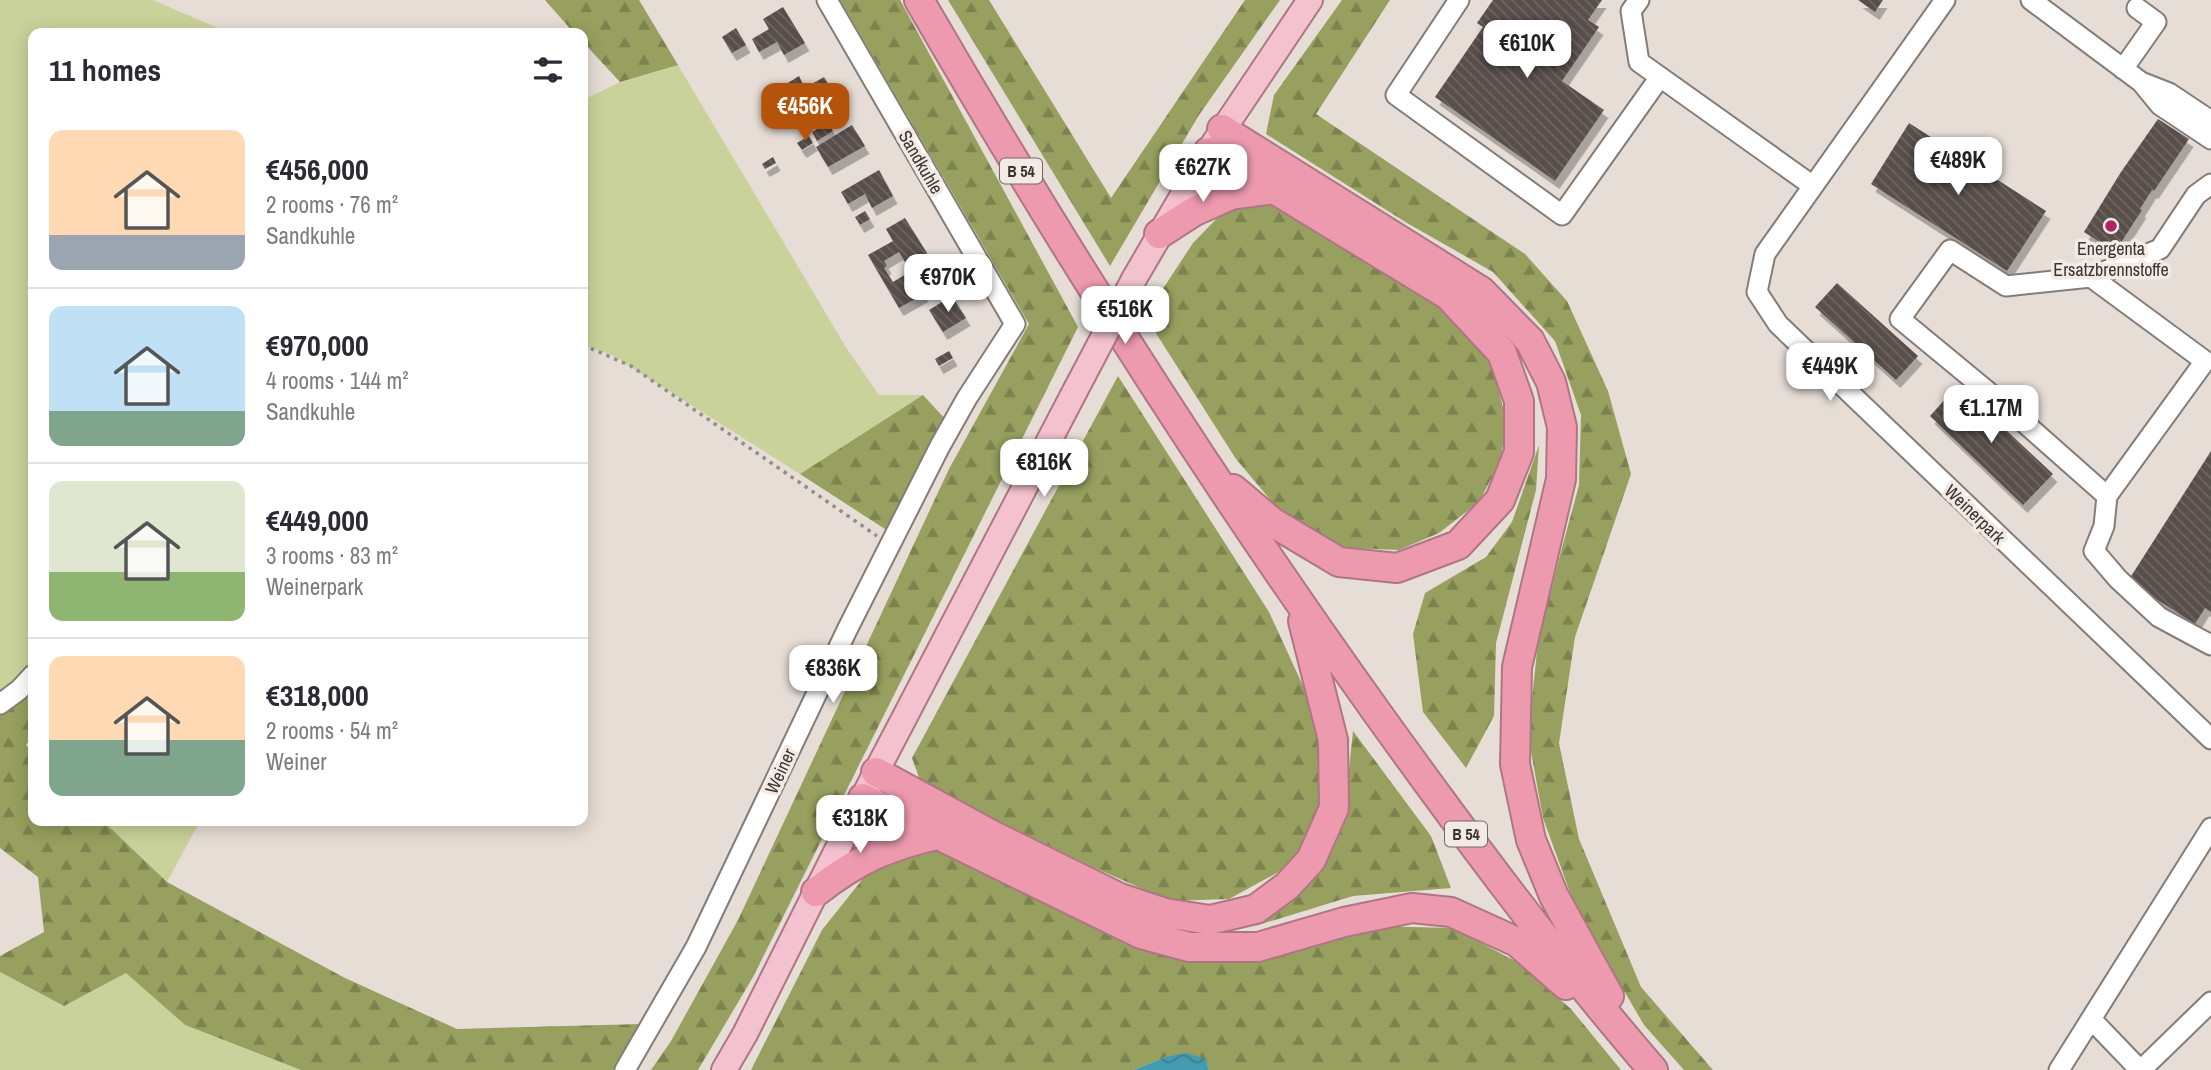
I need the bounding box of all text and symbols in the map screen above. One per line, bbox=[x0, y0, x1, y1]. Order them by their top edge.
pin: €610K bbox=[1478, 20, 1576, 80]
text: €610K bbox=[1499, 27, 1555, 58]
text: 11 homes bbox=[49, 50, 161, 90]
icon: filters bbox=[529, 51, 567, 89]
pin: €456K bbox=[756, 83, 854, 143]
text: €456K bbox=[777, 90, 833, 121]
street label: Sandkuhle bbox=[893, 126, 949, 198]
pin: €489K bbox=[1909, 138, 2007, 197]
pin: €627K bbox=[1154, 144, 1252, 204]
text: €489K bbox=[1930, 144, 1986, 175]
text: €456,000 bbox=[266, 149, 369, 189]
text: €627K bbox=[1175, 151, 1231, 182]
icon: home bbox=[105, 158, 189, 242]
road number: B 54 bbox=[1000, 158, 1042, 183]
text: 2 rooms · 76 m² bbox=[266, 189, 398, 220]
marker: Energenta Ersatzbrennstoffe bbox=[2103, 218, 2119, 234]
text: Sandkuhle bbox=[266, 220, 355, 251]
place label: Energenta Ersatzbrennstoffe bbox=[2053, 236, 2169, 282]
pin: €970K bbox=[899, 254, 997, 314]
text: €970K bbox=[920, 261, 976, 292]
pin: €516K bbox=[1076, 286, 1174, 346]
text: €516K bbox=[1097, 293, 1153, 324]
text: €970,000 bbox=[266, 325, 369, 365]
icon: home bbox=[105, 334, 189, 418]
pin: €449K bbox=[1781, 344, 1879, 403]
text: €449K bbox=[1802, 350, 1858, 381]
text: 4 rooms · 144 m² bbox=[266, 365, 409, 396]
pin: €1.17M bbox=[1934, 386, 2048, 445]
text: €1.17M bbox=[1960, 392, 2022, 423]
text: Sandkuhle bbox=[266, 396, 355, 427]
pin: €816K bbox=[995, 440, 1093, 499]
text: €816K bbox=[1016, 446, 1072, 477]
street label: Weinerpark bbox=[1939, 479, 2011, 550]
text: €449,000 bbox=[266, 500, 369, 540]
icon: home bbox=[105, 509, 189, 593]
text: 3 rooms · 83 m² bbox=[266, 540, 398, 571]
text: Weinerpark bbox=[266, 571, 363, 602]
pin: €836K bbox=[784, 646, 882, 705]
text: €836K bbox=[805, 652, 861, 683]
text: €318,000 bbox=[266, 675, 369, 715]
icon: home bbox=[105, 684, 189, 768]
text: 2 rooms · 54 m² bbox=[266, 715, 398, 746]
street label: Weiner bbox=[759, 744, 801, 798]
text: Weiner bbox=[266, 746, 326, 777]
pin: €318K bbox=[811, 796, 909, 855]
text: €318K bbox=[832, 802, 888, 833]
road number: B 54 bbox=[1445, 821, 1487, 846]

